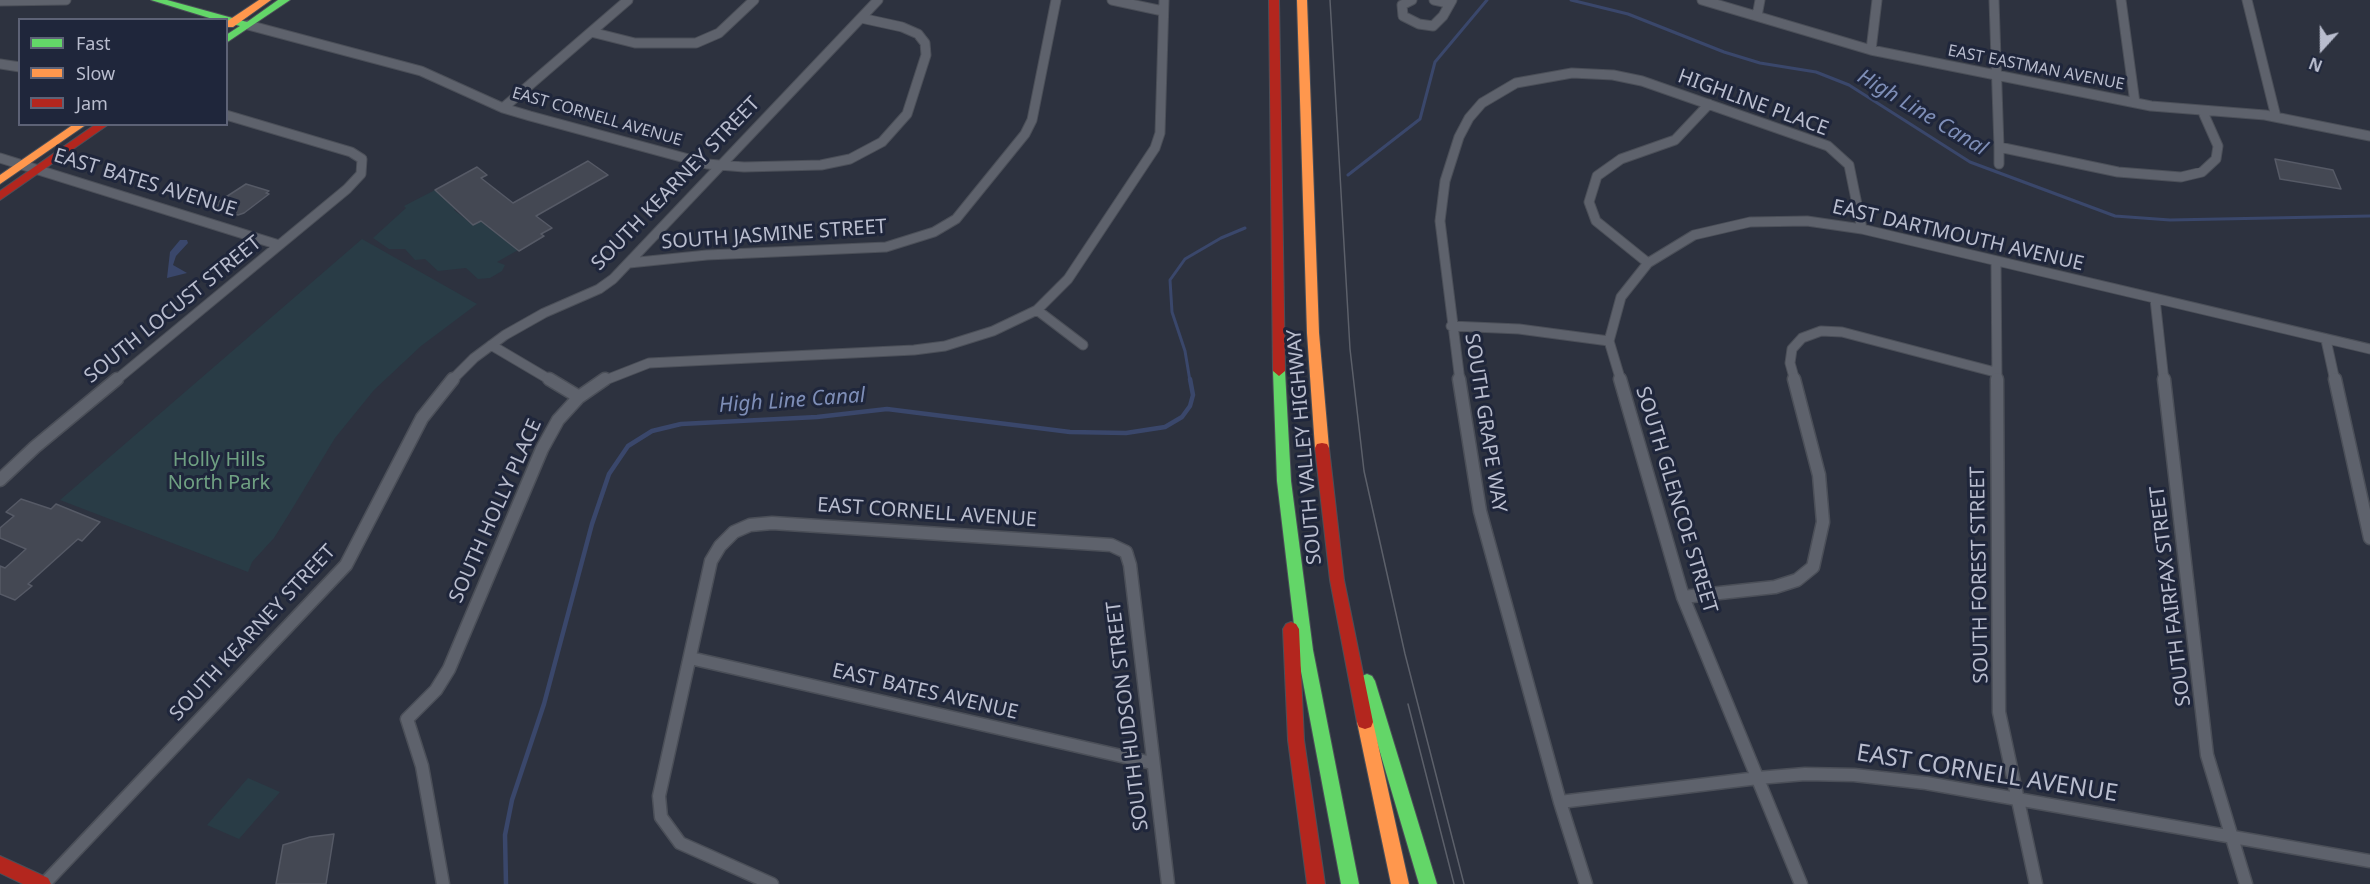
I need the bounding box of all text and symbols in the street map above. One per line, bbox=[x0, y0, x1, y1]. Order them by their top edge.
legend bbox=[18, 18, 228, 126]
north arrow bbox=[2292, 18, 2352, 78]
text: Fast bbox=[76, 31, 111, 55]
street label: EAST EASTMAN AVENUE bbox=[1946, 41, 2126, 95]
text: N bbox=[2306, 52, 2326, 77]
text: Slow bbox=[76, 61, 115, 85]
water label: High Line Canal bbox=[1853, 64, 1991, 162]
street label: HIGHLINE PLACE bbox=[1674, 65, 1832, 141]
street label: EAST CORNELL AVENUE bbox=[510, 84, 684, 150]
text: Jam bbox=[76, 91, 108, 115]
street label: SOUTH KEARNEY STREET bbox=[587, 92, 765, 276]
street label: EAST BATES AVENUE bbox=[51, 144, 239, 222]
street label: EAST DARTMOUTH AVENUE bbox=[1830, 195, 2086, 277]
street label: SOUTH JASMINE STREET bbox=[660, 215, 888, 255]
street label: SOUTH LOCUST STREET bbox=[80, 231, 266, 389]
street label: SOUTH VALLEY HIGHWAY bbox=[1283, 328, 1327, 566]
street label: SOUTH GRAPE WAY bbox=[1459, 332, 1511, 514]
water label: High Line Canal bbox=[718, 383, 866, 419]
street label: SOUTH GLENCOE STREET bbox=[1630, 384, 1722, 616]
street label: SOUTH HOLLY PLACE bbox=[445, 415, 547, 607]
park label: Holly Hills North Park bbox=[168, 448, 270, 495]
street label: SOUTH FOREST STREET bbox=[1966, 466, 1994, 684]
street label: SOUTH FAIRFAX STREET bbox=[2146, 484, 2196, 708]
street label: EAST CORNELL AVENUE bbox=[816, 493, 1038, 533]
street label: SOUTH KEARNEY STREET bbox=[165, 540, 341, 726]
street label: SOUTH HUDSON STREET bbox=[1102, 600, 1154, 832]
street label: EAST BATES AVENUE bbox=[830, 659, 1020, 725]
street label: EAST CORNELL AVENUE bbox=[1854, 739, 2120, 809]

